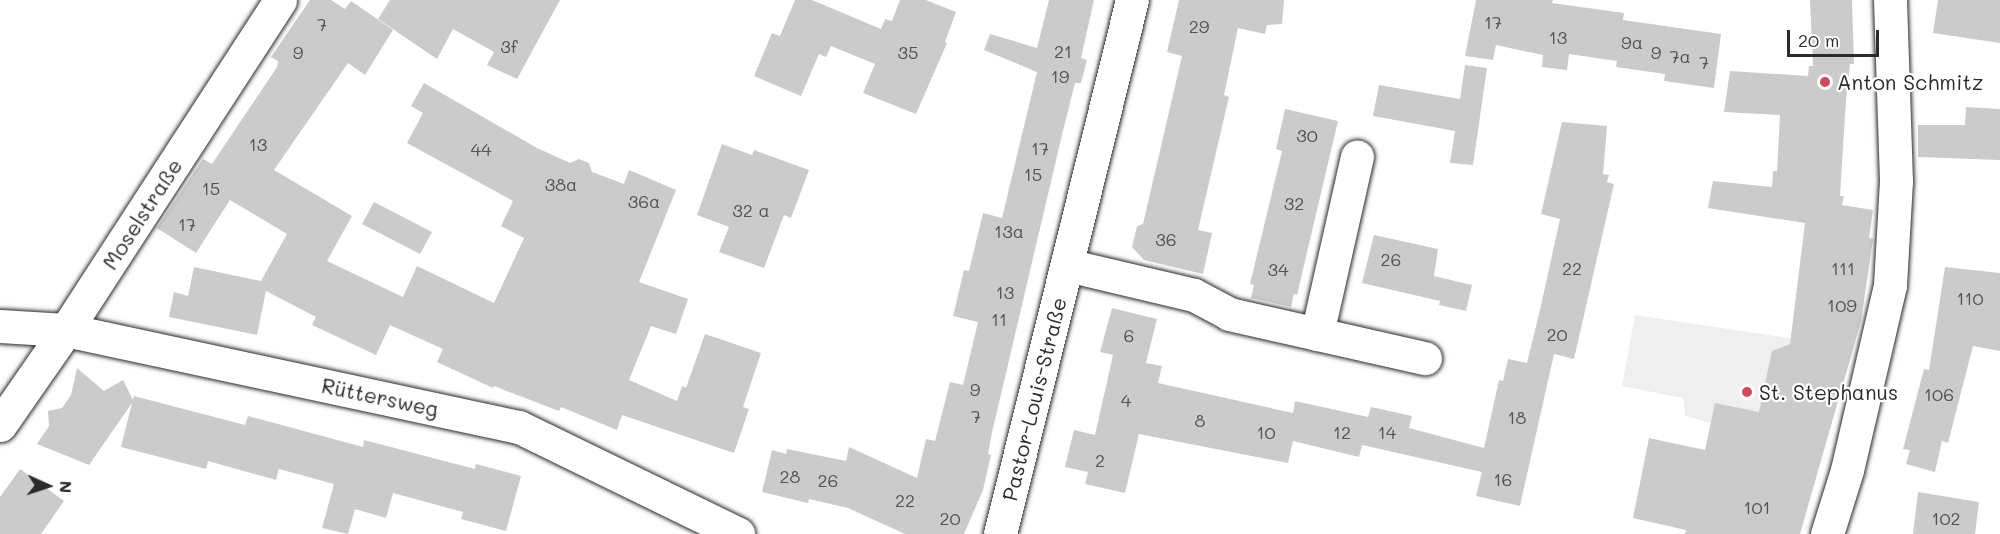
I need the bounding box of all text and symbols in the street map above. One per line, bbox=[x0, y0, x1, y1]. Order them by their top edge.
house number: 17 bbox=[1484, 11, 1502, 33]
house number: 7 bbox=[317, 13, 327, 35]
house number: 29 bbox=[1189, 15, 1209, 37]
scale bar bbox=[1790, 18, 1882, 56]
house number: 13 bbox=[1549, 26, 1567, 48]
text: 20 m bbox=[1798, 28, 1839, 52]
house number: 9a bbox=[1621, 31, 1643, 53]
house number: 3f bbox=[500, 35, 518, 57]
house number: 21 bbox=[1054, 40, 1072, 62]
house number: 9 bbox=[293, 41, 303, 63]
house number: 35 bbox=[897, 41, 919, 63]
house number: 9 bbox=[1651, 41, 1661, 63]
house number: 7a bbox=[1669, 45, 1691, 67]
house number: 7 bbox=[1699, 51, 1709, 73]
house number: 19 bbox=[1051, 65, 1069, 87]
place label: Anton Schmitz bbox=[1837, 69, 1983, 95]
marker: Anton Schmitz bbox=[1818, 75, 1832, 89]
house number: 30 bbox=[1296, 124, 1318, 146]
house number: 13 bbox=[249, 133, 267, 155]
house number: 17 bbox=[1031, 137, 1049, 159]
house number: 44 bbox=[470, 138, 492, 160]
street label: Moselstraße bbox=[97, 154, 187, 274]
house number: 15 bbox=[1024, 163, 1042, 185]
house number: 38a bbox=[545, 173, 577, 195]
house number: 15 bbox=[202, 177, 220, 199]
house number: 36a bbox=[628, 190, 660, 212]
house number: 32 bbox=[1284, 192, 1304, 214]
house number: 32 a bbox=[732, 199, 770, 221]
house number: 17 bbox=[178, 213, 196, 235]
house number: 13a bbox=[994, 220, 1024, 242]
house number: 36 bbox=[1155, 228, 1177, 250]
house number: 26 bbox=[1381, 248, 1401, 270]
house number: 22 bbox=[1562, 257, 1582, 279]
house number: 111 bbox=[1831, 257, 1855, 279]
house number: 34 bbox=[1267, 258, 1289, 280]
house number: 13 bbox=[996, 281, 1014, 303]
house number: 110 bbox=[1956, 287, 1984, 309]
house number: 109 bbox=[1827, 294, 1857, 316]
street label: Pastor-Louis-Straße bbox=[997, 295, 1071, 503]
house number: 11 bbox=[991, 308, 1007, 330]
house number: 20 bbox=[1546, 323, 1568, 345]
house number: 6 bbox=[1124, 324, 1134, 346]
street label: Rüttersweg bbox=[319, 372, 441, 422]
house number: 9 bbox=[970, 378, 980, 400]
place label: St. Stephanus bbox=[1759, 379, 1898, 405]
house number: 106 bbox=[1924, 383, 1954, 405]
marker: St. Stephanus bbox=[1740, 385, 1754, 399]
house number: 4 bbox=[1121, 389, 1131, 411]
house number: 7 bbox=[971, 405, 981, 427]
house number: 18 bbox=[1508, 406, 1526, 428]
house number: 8 bbox=[1195, 409, 1205, 431]
house number: 10 bbox=[1256, 421, 1276, 443]
house number: 12 bbox=[1333, 421, 1351, 443]
house number: 14 bbox=[1378, 421, 1396, 443]
house number: 2 bbox=[1095, 449, 1105, 471]
north arrow bbox=[18, 456, 78, 516]
house number: 28 bbox=[780, 465, 800, 487]
house number: 16 bbox=[1494, 468, 1512, 490]
house number: 26 bbox=[818, 469, 838, 491]
text: N bbox=[56, 480, 77, 494]
house number: 22 bbox=[895, 489, 915, 511]
house number: 101 bbox=[1743, 496, 1771, 518]
house number: 20 bbox=[939, 507, 961, 529]
house number: 102 bbox=[1931, 507, 1961, 529]

